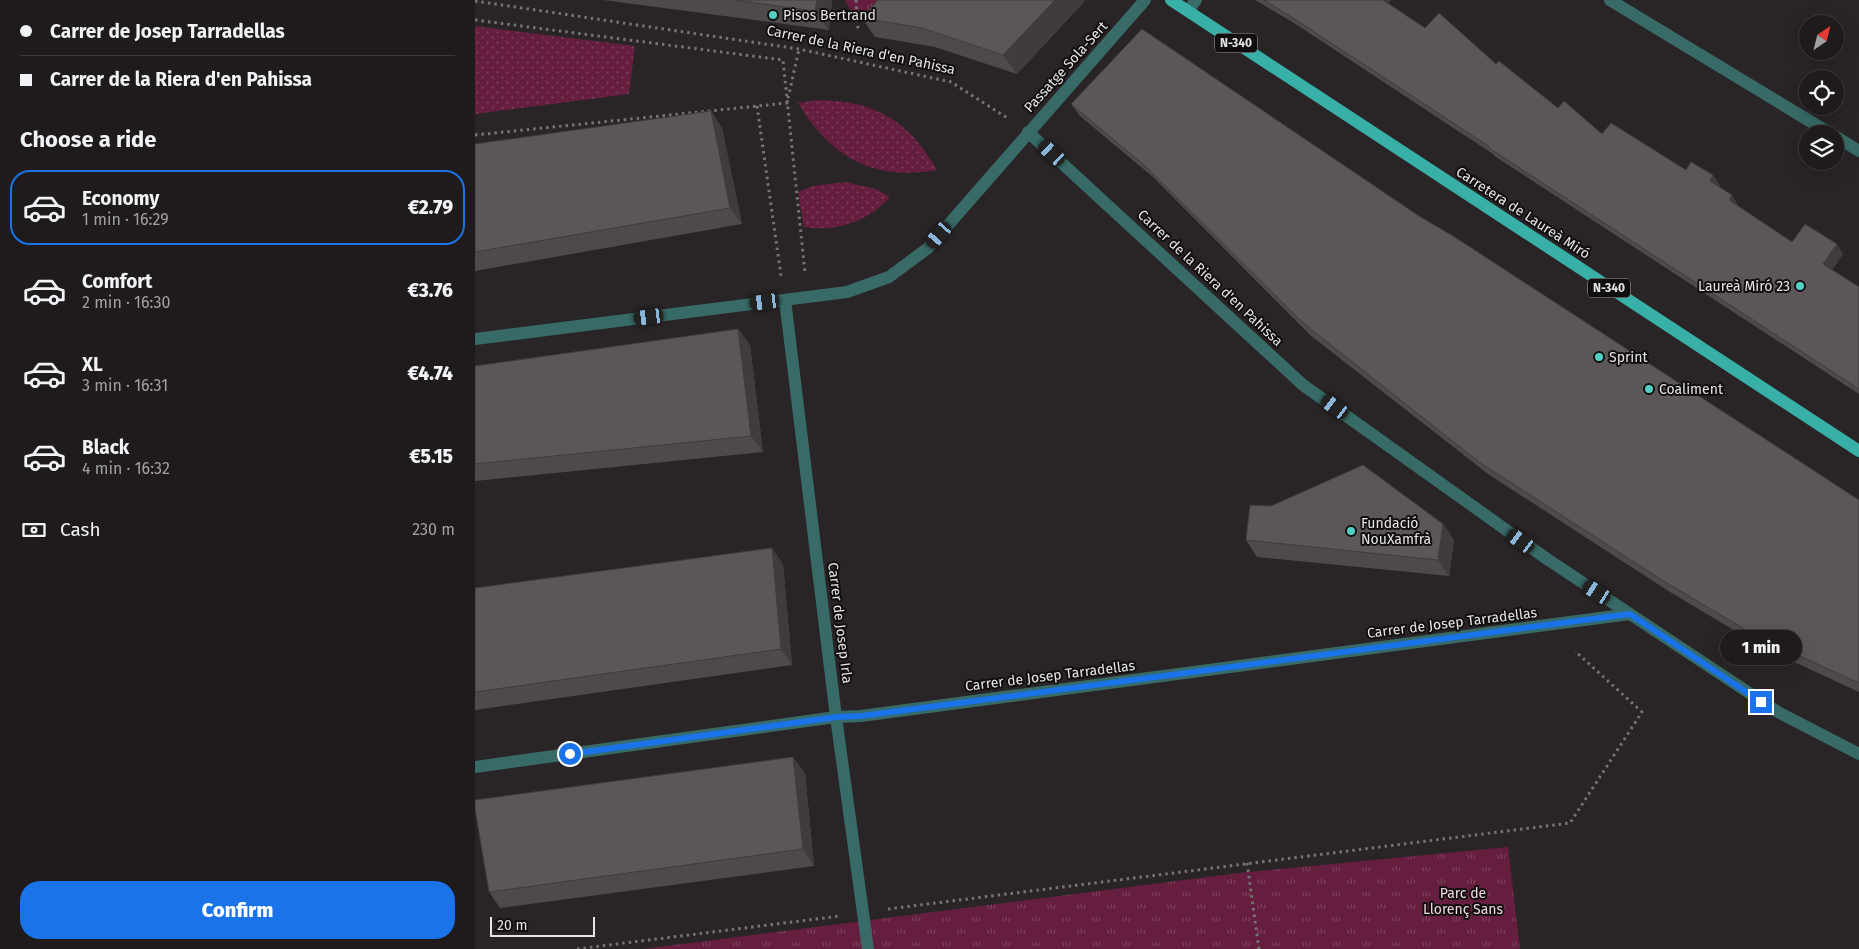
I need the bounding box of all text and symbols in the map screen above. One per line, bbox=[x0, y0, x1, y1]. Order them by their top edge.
place label: Pisos Bertrand bbox=[783, 7, 876, 24]
marker: Pisos Bertrand bbox=[767, 9, 779, 21]
north arrow bbox=[1799, 15, 1844, 60]
map controls bbox=[1799, 15, 1844, 170]
street label: Passatge Sola-Sert bbox=[1021, 17, 1112, 116]
text: Carrer de Josep Tarradellas bbox=[50, 20, 285, 43]
street label: Carrer de la Riera d'en Pahissa bbox=[765, 22, 957, 78]
road number: N-340 bbox=[1215, 34, 1257, 52]
text: Carrer de la Riera d'en Pahissa bbox=[50, 68, 312, 91]
button: locate bbox=[1799, 70, 1844, 115]
button: layers bbox=[1799, 125, 1844, 170]
text: Choose a ride bbox=[20, 126, 156, 153]
car bbox=[1035, 137, 1068, 169]
street label: Carretera de Laureà Miró bbox=[1453, 163, 1593, 263]
icon: car bbox=[22, 185, 67, 230]
text: Economy bbox=[82, 187, 159, 210]
text: €2.79 bbox=[408, 196, 453, 219]
street label: Carrer de la Riera d'en Pahissa bbox=[1134, 206, 1286, 350]
text: 1 min · 16:29 bbox=[82, 210, 169, 229]
car bbox=[923, 219, 954, 251]
icon: car bbox=[22, 268, 67, 313]
text: Comfort bbox=[82, 270, 152, 293]
road number: N-340 bbox=[1588, 278, 1630, 298]
place label: Laureà Miró 23 bbox=[1698, 278, 1790, 295]
text: €3.76 bbox=[408, 279, 453, 302]
marker: Laureà Miró 23 bbox=[1794, 280, 1806, 292]
text: 2 min · 16:30 bbox=[82, 293, 170, 312]
car bbox=[749, 293, 780, 311]
car bbox=[633, 308, 664, 326]
place label: Sprint bbox=[1609, 349, 1649, 366]
icon: car bbox=[22, 351, 67, 396]
marker: Sprint bbox=[1593, 351, 1605, 363]
text: XL bbox=[82, 353, 103, 376]
text: €4.74 bbox=[408, 362, 453, 385]
text: 3 min · 16:31 bbox=[82, 376, 168, 395]
place label: Coaliment bbox=[1659, 381, 1724, 398]
marker: Coaliment bbox=[1643, 383, 1655, 395]
car bbox=[1318, 392, 1351, 422]
icon: car bbox=[22, 434, 67, 479]
text: Black bbox=[82, 436, 129, 459]
text: €5.15 bbox=[409, 445, 453, 468]
text: 4 min · 16:32 bbox=[82, 459, 170, 478]
place label: Fundació NouXamfrà bbox=[1361, 515, 1431, 548]
icon: cash bbox=[20, 516, 48, 544]
text: Cash bbox=[60, 518, 101, 541]
text: 230 m bbox=[412, 520, 455, 539]
marker: Fundació NouXamfrà bbox=[1345, 525, 1357, 537]
car bbox=[1504, 526, 1537, 556]
street label: Carrer de Josep Irla bbox=[824, 561, 856, 685]
car bbox=[1580, 578, 1613, 606]
street label: Carrer de Josep Tarradellas bbox=[1366, 604, 1538, 642]
callout: 1 min bbox=[1720, 630, 1802, 664]
text: 1 min bbox=[1742, 638, 1780, 657]
street label: Carrer de Josep Tarradellas bbox=[964, 657, 1136, 695]
route end bbox=[1750, 691, 1772, 713]
route start bbox=[559, 743, 581, 765]
button: Confirm bbox=[20, 881, 455, 939]
park label: Parc de Llorenç Sans bbox=[1423, 885, 1504, 918]
scale bar bbox=[490, 914, 595, 937]
text: 20 m bbox=[497, 917, 527, 934]

